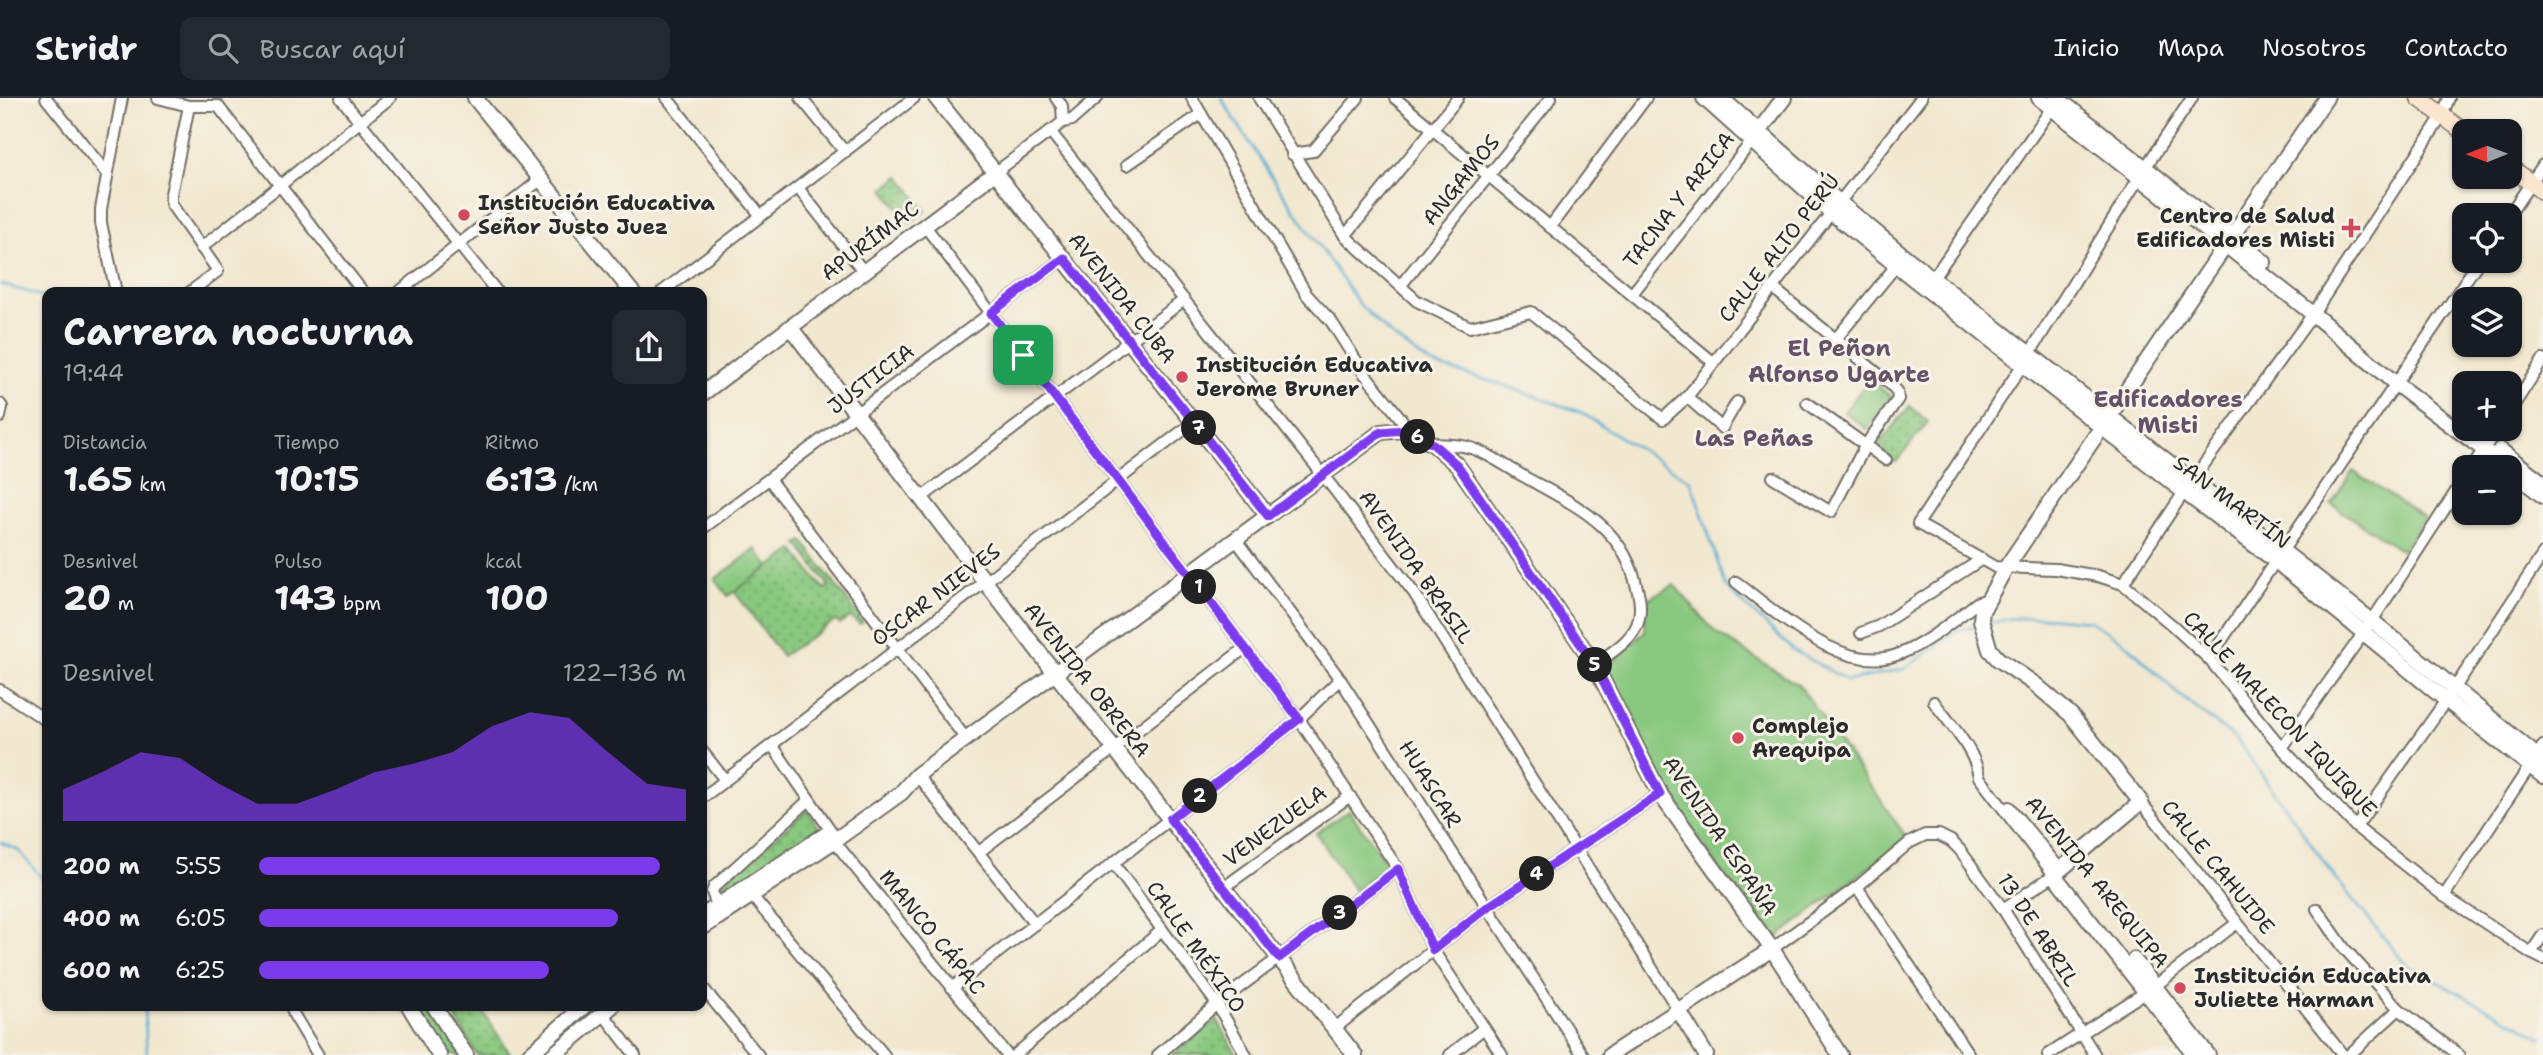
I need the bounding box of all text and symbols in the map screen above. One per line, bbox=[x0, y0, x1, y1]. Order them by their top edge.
search box bbox=[180, 17, 670, 80]
text: Stridr bbox=[35, 26, 138, 71]
icon: search bbox=[204, 29, 242, 67]
text: Buscar aquí bbox=[260, 31, 405, 66]
text: Inicio bbox=[2054, 32, 2120, 64]
text: Mapa bbox=[2158, 32, 2224, 64]
text: Nosotros bbox=[2262, 32, 2367, 64]
text: Contacto bbox=[2405, 32, 2508, 64]
north arrow bbox=[2452, 119, 2522, 189]
map controls bbox=[2452, 119, 2522, 525]
street label: TACNA Y ARICA bbox=[1617, 126, 1741, 274]
street label: ANGAMOS bbox=[1416, 129, 1506, 231]
street label: CALLE ALTO PERÚ bbox=[1711, 167, 1846, 328]
place label: Institución Educativa Señor Justo Juez bbox=[478, 189, 716, 241]
street label: APURÍMAC bbox=[815, 194, 925, 287]
place label: Centro de Salud Edificadores Misti bbox=[2136, 202, 2335, 254]
button: locate bbox=[2452, 203, 2522, 273]
marker: Institución Educativa Señor Justo Juez bbox=[456, 207, 472, 223]
marker: Centro de Salud Edificadores Misti bbox=[2341, 218, 2361, 238]
street label: AVENIDA CUBA bbox=[1062, 227, 1182, 369]
button: layers bbox=[2452, 287, 2522, 357]
text: Carrera nocturna bbox=[63, 306, 413, 357]
button: share bbox=[612, 310, 686, 384]
pin bbox=[993, 325, 1053, 385]
district label: El Peñon Alfonso Ugarte bbox=[1748, 333, 1930, 389]
icon: arrive bbox=[1004, 336, 1042, 374]
street label: JUSTICIA bbox=[822, 337, 920, 421]
place label: Institución Educativa Jerome Bruner bbox=[1196, 351, 1434, 403]
text: 19:44 bbox=[63, 358, 124, 388]
marker: Institución Educativa Jerome Bruner bbox=[1174, 369, 1190, 385]
button: + bbox=[2452, 371, 2522, 441]
district label: Edificadores Misti bbox=[2093, 384, 2243, 440]
pin: 7 bbox=[1182, 410, 1216, 446]
text: 7 bbox=[1192, 415, 1205, 440]
pin: 6 bbox=[1400, 420, 1436, 454]
district label: Las Peñas bbox=[1695, 423, 1813, 453]
text: 6 bbox=[1411, 424, 1424, 449]
text: Distancia bbox=[63, 430, 147, 455]
text: Tiempo bbox=[274, 430, 340, 455]
text: Ritmo bbox=[485, 430, 539, 455]
street label: SAN MARTÍN bbox=[2168, 448, 2297, 555]
text: 1.65 bbox=[63, 455, 133, 502]
text: 10:15 bbox=[274, 455, 360, 502]
text: 6:13 bbox=[485, 455, 558, 502]
button: − bbox=[2452, 455, 2522, 525]
text: km bbox=[133, 472, 166, 497]
text: /km bbox=[558, 472, 598, 497]
street label: AVENIDA BRASIL bbox=[1352, 485, 1480, 650]
street label: OSCAR NIEVES bbox=[866, 537, 1006, 653]
text: Desnivel bbox=[63, 549, 138, 574]
text: Pulso bbox=[274, 549, 322, 574]
text: kcal bbox=[485, 549, 522, 574]
pin: 1 bbox=[1182, 570, 1216, 604]
text: 20 bbox=[63, 574, 111, 621]
text: 143 bbox=[274, 574, 336, 621]
text: 100 bbox=[485, 574, 549, 621]
text: 1 bbox=[1194, 574, 1203, 599]
text: m bbox=[111, 591, 134, 616]
text: bpm bbox=[336, 591, 381, 616]
street label: AVENIDA OBRERA bbox=[1018, 597, 1156, 763]
street label: CALLE MALECON IQUIQUE bbox=[2177, 605, 2383, 823]
pin: 5 bbox=[1578, 648, 1612, 682]
text: 5 bbox=[1589, 652, 1600, 677]
text: Desnivel bbox=[63, 658, 154, 688]
text: 122–136 m bbox=[563, 658, 686, 688]
place label: Complejo Arequipa bbox=[1752, 712, 1852, 764]
marker: Complejo Arequipa bbox=[1730, 730, 1746, 746]
street label: HUASCAR bbox=[1392, 735, 1468, 833]
street label: AVENIDA ESPAÑA bbox=[1656, 750, 1785, 921]
pin: 2 bbox=[1182, 778, 1218, 814]
street label: VENEZUELA bbox=[1218, 779, 1332, 873]
text: 2 bbox=[1193, 783, 1206, 808]
street label: AVENIDA AREQUIPA bbox=[2019, 790, 2175, 974]
street label: CALLE CAHUIDE bbox=[2155, 794, 2281, 940]
text: 200 m bbox=[63, 851, 140, 881]
text: 5:55 bbox=[175, 851, 221, 881]
pin: 4 bbox=[1520, 856, 1554, 892]
text: 4 bbox=[1530, 861, 1543, 886]
street label: MANCO CÁPAC bbox=[873, 863, 992, 1000]
street label: 13 DE ABRIL bbox=[1991, 868, 2085, 992]
street label: CALLE MÉXICO bbox=[1140, 875, 1253, 1019]
pin: 3 bbox=[1322, 896, 1358, 930]
text: 3 bbox=[1333, 900, 1346, 925]
text: 400 m bbox=[63, 903, 140, 933]
text: 6:05 bbox=[175, 903, 226, 933]
text: 600 m bbox=[63, 955, 140, 985]
text: 6:25 bbox=[175, 955, 225, 985]
place label: Institución Educativa Juliette Harman bbox=[2194, 962, 2432, 1014]
marker: Institución Educativa Juliette Harman bbox=[2172, 980, 2188, 996]

